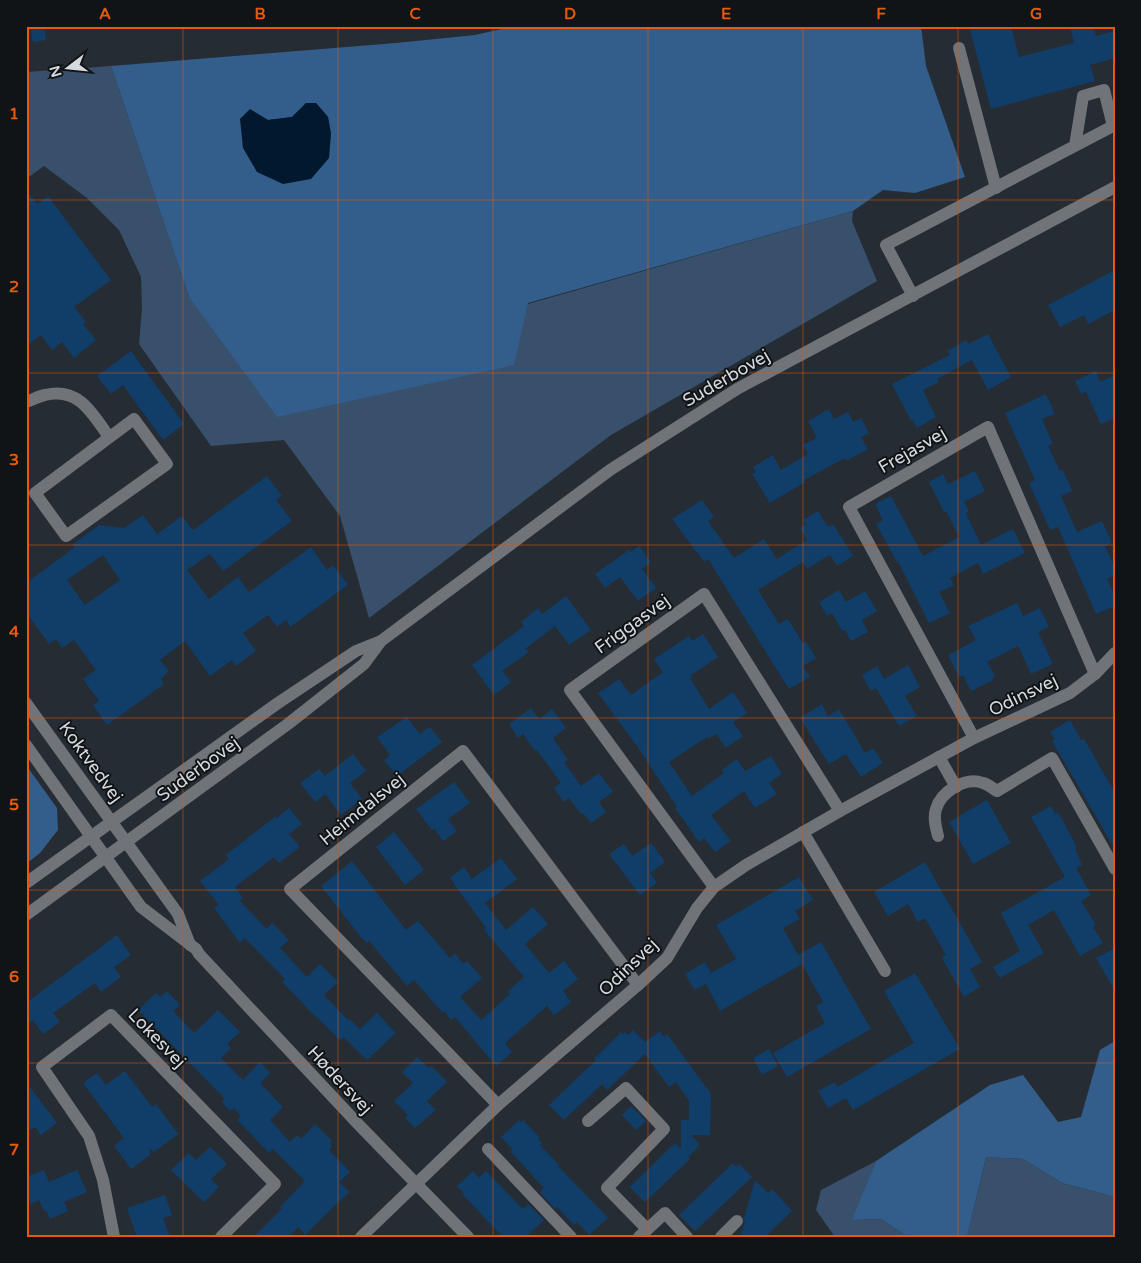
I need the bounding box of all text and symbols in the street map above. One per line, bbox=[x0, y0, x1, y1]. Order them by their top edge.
text: A bbox=[99, 4, 111, 24]
text: B bbox=[254, 4, 266, 24]
text: C bbox=[409, 4, 421, 24]
text: D bbox=[564, 4, 576, 24]
text: E bbox=[721, 4, 731, 24]
text: F bbox=[876, 4, 886, 24]
text: G bbox=[1030, 4, 1042, 24]
north arrow bbox=[42, 42, 92, 92]
text: N bbox=[46, 64, 66, 79]
text: 1 bbox=[9, 104, 19, 124]
text: 2 bbox=[9, 277, 19, 297]
street label: Suderbovej bbox=[679, 344, 773, 412]
street label: Frejasvej bbox=[874, 422, 950, 478]
text: 3 bbox=[9, 450, 19, 470]
street label: Friggasvej bbox=[590, 589, 674, 659]
text: 4 bbox=[9, 622, 19, 642]
street label: Odinsvej bbox=[985, 669, 1061, 721]
street label: Koktvedvej bbox=[54, 717, 128, 807]
street label: Suderbovej bbox=[152, 732, 244, 806]
street label: Heimdalsvej bbox=[315, 768, 409, 850]
text: 5 bbox=[9, 795, 19, 815]
street label: Odinsvej bbox=[594, 933, 662, 1001]
text: 6 bbox=[9, 967, 19, 987]
street label: Lokesvej bbox=[123, 1004, 191, 1072]
street label: Hødersvej bbox=[303, 1041, 377, 1119]
text: 7 bbox=[9, 1140, 19, 1160]

